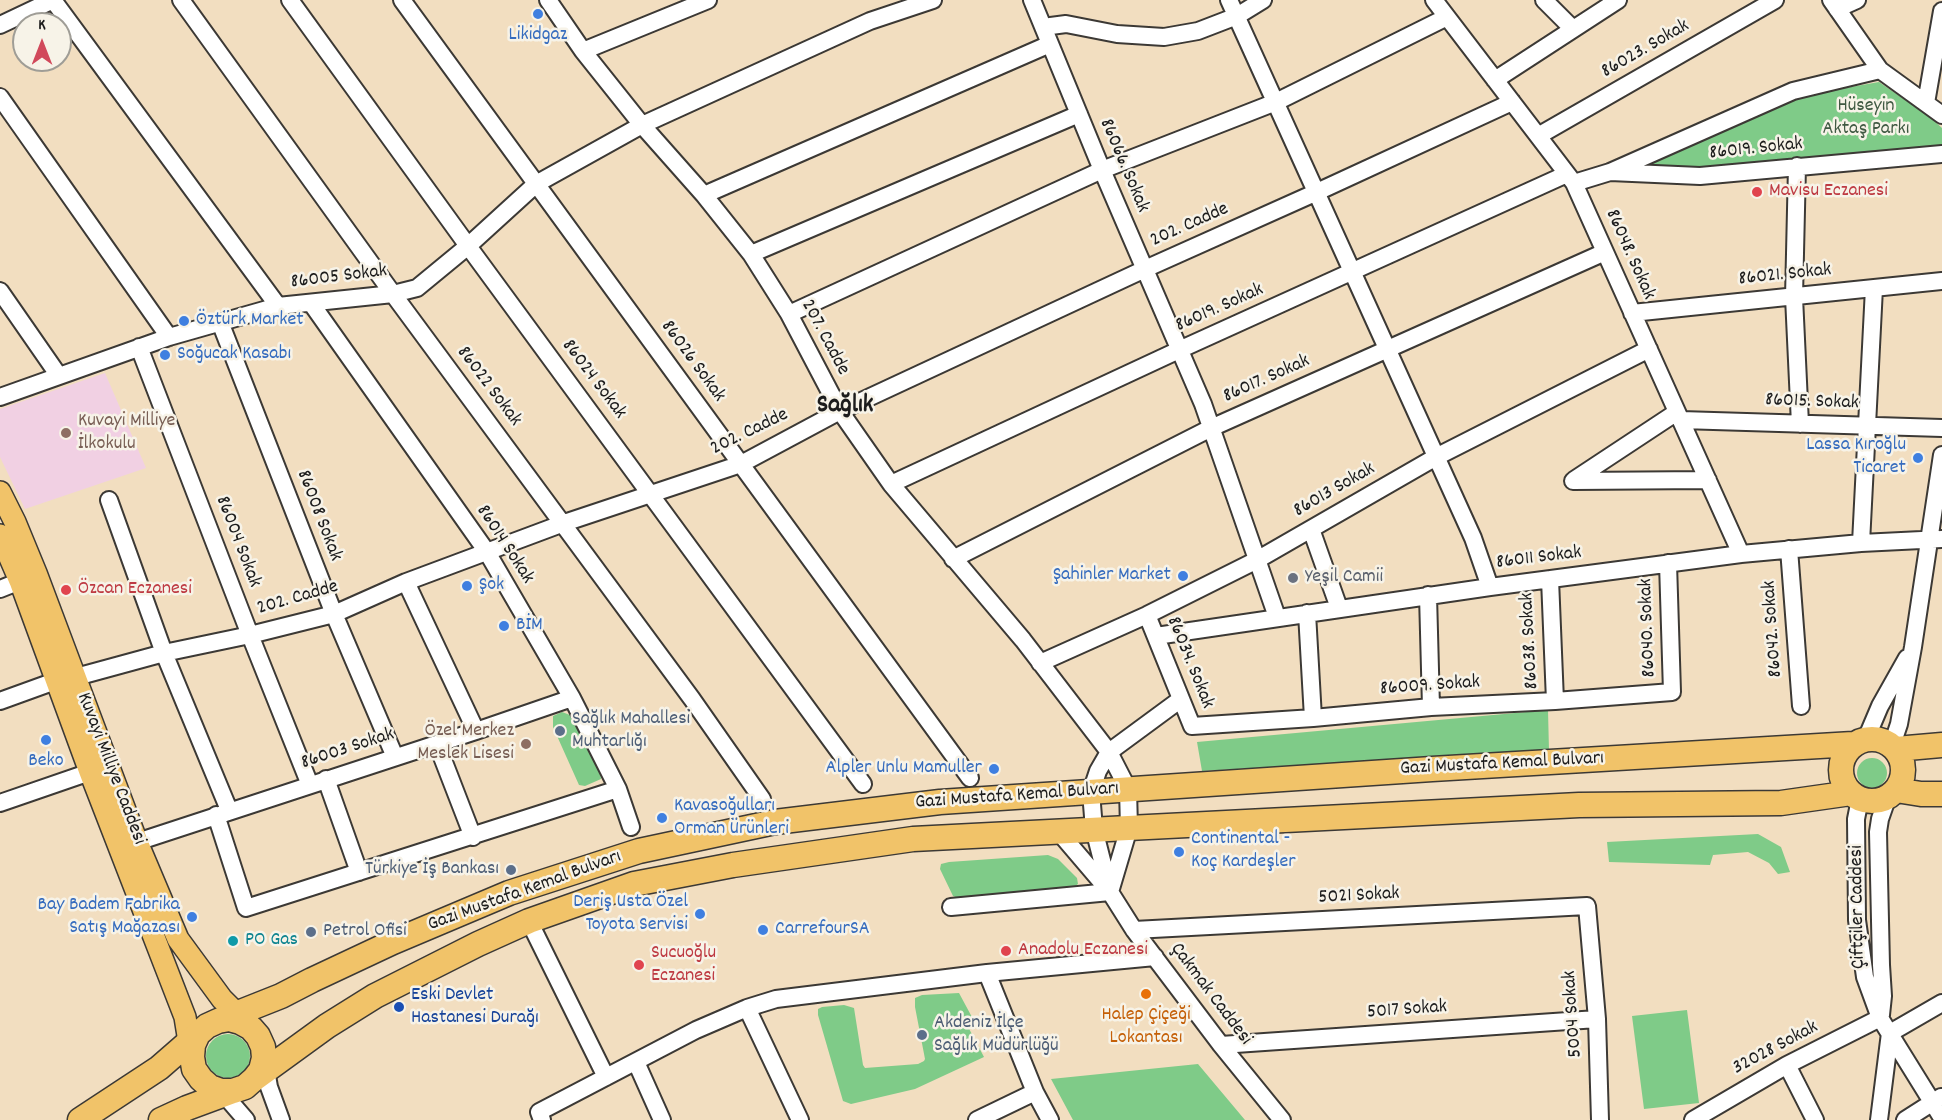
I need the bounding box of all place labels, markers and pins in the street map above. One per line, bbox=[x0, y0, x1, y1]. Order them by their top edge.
marker: Likidgaz bbox=[531, 7, 545, 21]
place label: Likidgaz bbox=[509, 24, 567, 48]
place label: Mavisu Eczanesi bbox=[1769, 180, 1888, 204]
marker: Mavisu Eczanesi bbox=[1750, 185, 1764, 199]
place label: Öztürk Market bbox=[196, 309, 304, 333]
marker: Öztürk Market bbox=[177, 314, 191, 328]
place label: Soğucak Kasabı bbox=[177, 343, 291, 367]
marker: Soğucak Kasabı bbox=[158, 348, 172, 362]
place label: Kuvayi Milliye İlkokulu bbox=[78, 410, 175, 457]
marker: Kuvayi Milliye İlkokulu bbox=[59, 426, 73, 440]
place label: Lassa Kıroğlu Ticaret bbox=[1806, 434, 1906, 481]
marker: Lassa Kıroğlu Ticaret bbox=[1911, 451, 1925, 465]
place label: Şahinler Market bbox=[1053, 564, 1171, 588]
place label: Yeşil Camii bbox=[1305, 566, 1383, 590]
marker: Şahinler Market bbox=[1176, 569, 1190, 583]
marker: Yeşil Camii bbox=[1286, 571, 1300, 585]
place label: Şok bbox=[479, 574, 504, 598]
place label: Özcan Eczanesi bbox=[78, 578, 192, 602]
marker: Şok bbox=[460, 579, 474, 593]
marker: Özcan Eczanesi bbox=[59, 583, 73, 597]
place label: BİM bbox=[516, 614, 543, 638]
marker: BİM bbox=[497, 619, 511, 633]
place label: Sağlık Mahallesi Muhtarlığı bbox=[572, 708, 690, 755]
place label: Özel Merkez Meslek Lisesi bbox=[418, 720, 514, 767]
marker: Sağlık Mahallesi Muhtarlığı bbox=[553, 724, 567, 738]
marker: Beko bbox=[39, 733, 53, 747]
marker: Özel Merkez Meslek Lisesi bbox=[519, 737, 533, 751]
place label: Beko bbox=[28, 750, 64, 774]
place label: Alpler Unlu Mamuller bbox=[826, 757, 982, 781]
marker: Alpler Unlu Mamuller bbox=[987, 762, 1001, 776]
place label: Kavasoğulları Orman Ürünleri bbox=[674, 795, 789, 842]
marker: Kavasoğulları Orman Ürünleri bbox=[655, 811, 669, 825]
place label: Continental - Koç Kardeşler bbox=[1191, 828, 1296, 875]
marker: Continental - Koç Kardeşler bbox=[1172, 845, 1186, 859]
place label: Türkiye İş Bankası bbox=[365, 858, 499, 882]
marker: Türkiye İş Bankası bbox=[504, 863, 518, 877]
place label: Deriş Usta Özel Toyota Servisi bbox=[573, 891, 688, 938]
place label: Bay Badem Fabrika Satış Mağazası bbox=[37, 894, 180, 941]
marker: Deriş Usta Özel Toyota Servisi bbox=[693, 907, 707, 921]
marker: Bay Badem Fabrika Satış Mağazası bbox=[185, 910, 199, 924]
place label: CarrefourSA bbox=[775, 918, 870, 942]
place label: Petrol Ofisi bbox=[323, 920, 407, 944]
marker: CarrefourSA bbox=[756, 923, 770, 937]
marker: Petrol Ofisi bbox=[304, 925, 318, 939]
place label: PO Gas bbox=[245, 929, 298, 953]
marker: PO Gas bbox=[226, 934, 240, 948]
place label: Anadolu Eczanesi bbox=[1018, 939, 1148, 963]
place label: Sucuoğlu Eczanesi bbox=[651, 942, 716, 989]
marker: Anadolu Eczanesi bbox=[999, 944, 1013, 958]
marker: Sucuoğlu Eczanesi bbox=[632, 958, 646, 972]
place label: Eski Devlet Hastanesi Durağı bbox=[411, 984, 539, 1031]
marker: Halep Çiçeği Lokantası bbox=[1139, 987, 1153, 1001]
marker: Eski Devlet Hastanesi Durağı bbox=[392, 1000, 406, 1014]
place label: Halep Çiçeği Lokantası bbox=[1101, 1004, 1191, 1051]
place label: Akdeniz İlçe Sağlık Müdürlüğü bbox=[934, 1012, 1059, 1059]
marker: Akdeniz İlçe Sağlık Müdürlüğü bbox=[915, 1028, 929, 1042]

